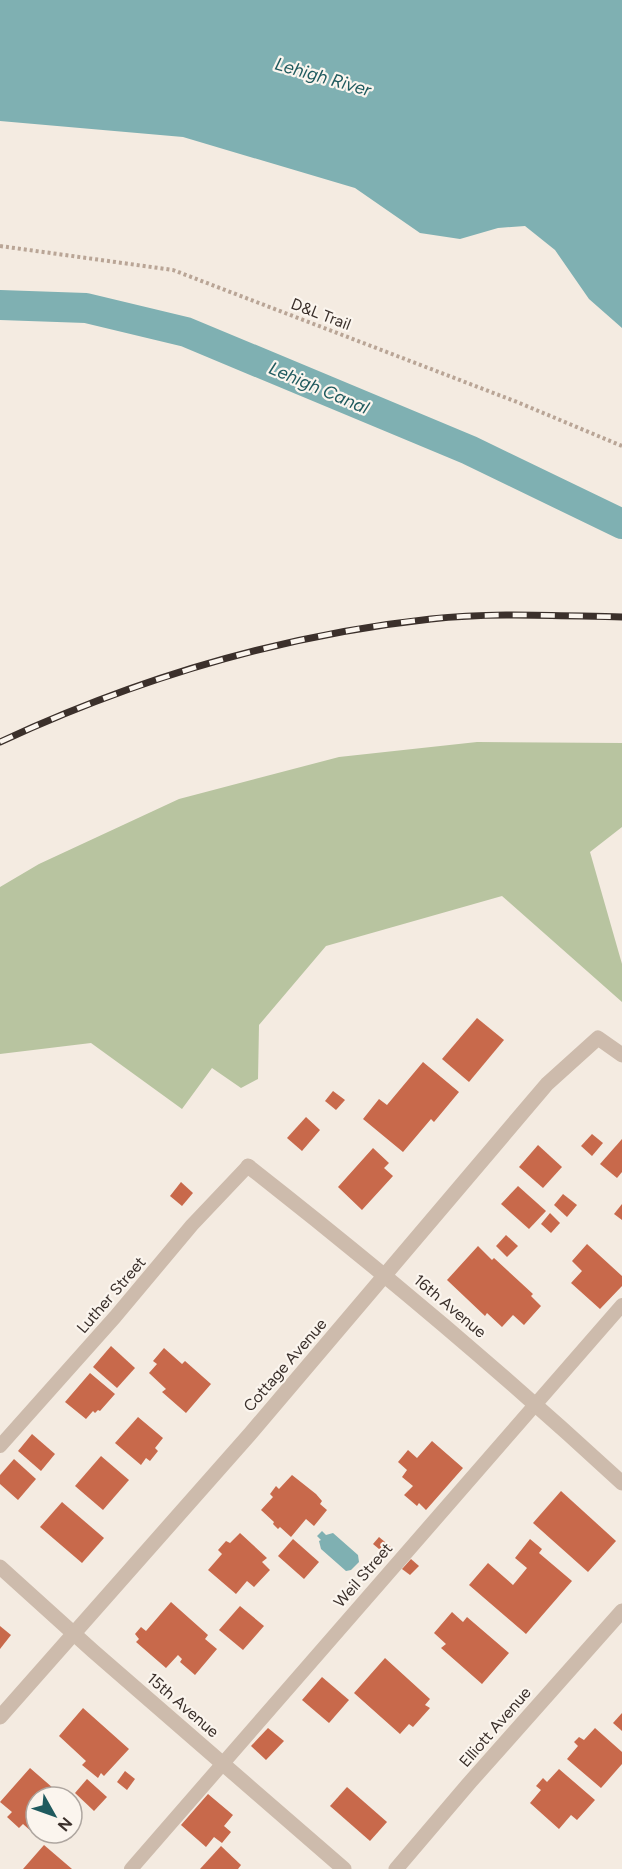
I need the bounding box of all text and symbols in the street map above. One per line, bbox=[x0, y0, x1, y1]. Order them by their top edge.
water label: Lehigh River bbox=[272, 53, 374, 101]
street label: D&L Trail bbox=[288, 294, 354, 334]
water label: Lehigh Canal bbox=[266, 357, 373, 419]
street label: Luther Street bbox=[73, 1253, 149, 1337]
street label: 16th Avenue bbox=[410, 1270, 490, 1342]
street label: Cottage Avenue bbox=[239, 1314, 331, 1415]
street label: Weil Street bbox=[330, 1539, 396, 1611]
street label: 15th Avenue bbox=[143, 1669, 223, 1741]
street label: Elliott Avenue bbox=[455, 1683, 535, 1771]
north arrow bbox=[24, 1785, 84, 1845]
text: N bbox=[54, 1813, 76, 1835]

